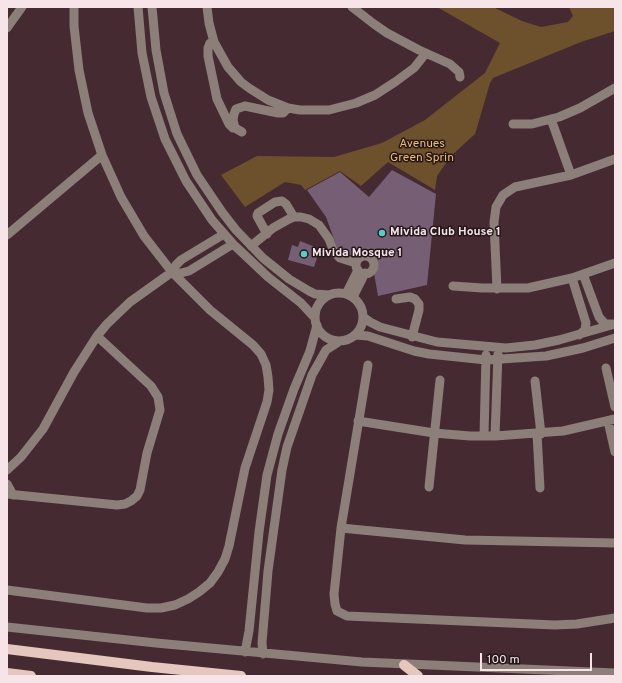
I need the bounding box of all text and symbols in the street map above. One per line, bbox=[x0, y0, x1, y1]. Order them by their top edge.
park label: Avenues Green Sprin bbox=[390, 138, 454, 166]
place label: Mivida Club House 1 bbox=[390, 226, 501, 240]
marker: Mivida Club House 1 bbox=[377, 228, 387, 238]
place label: Mivida Mosque 1 bbox=[312, 247, 402, 261]
marker: Mivida Mosque 1 bbox=[299, 249, 309, 259]
scale bar bbox=[482, 645, 594, 671]
text: 100 m bbox=[487, 652, 520, 668]

